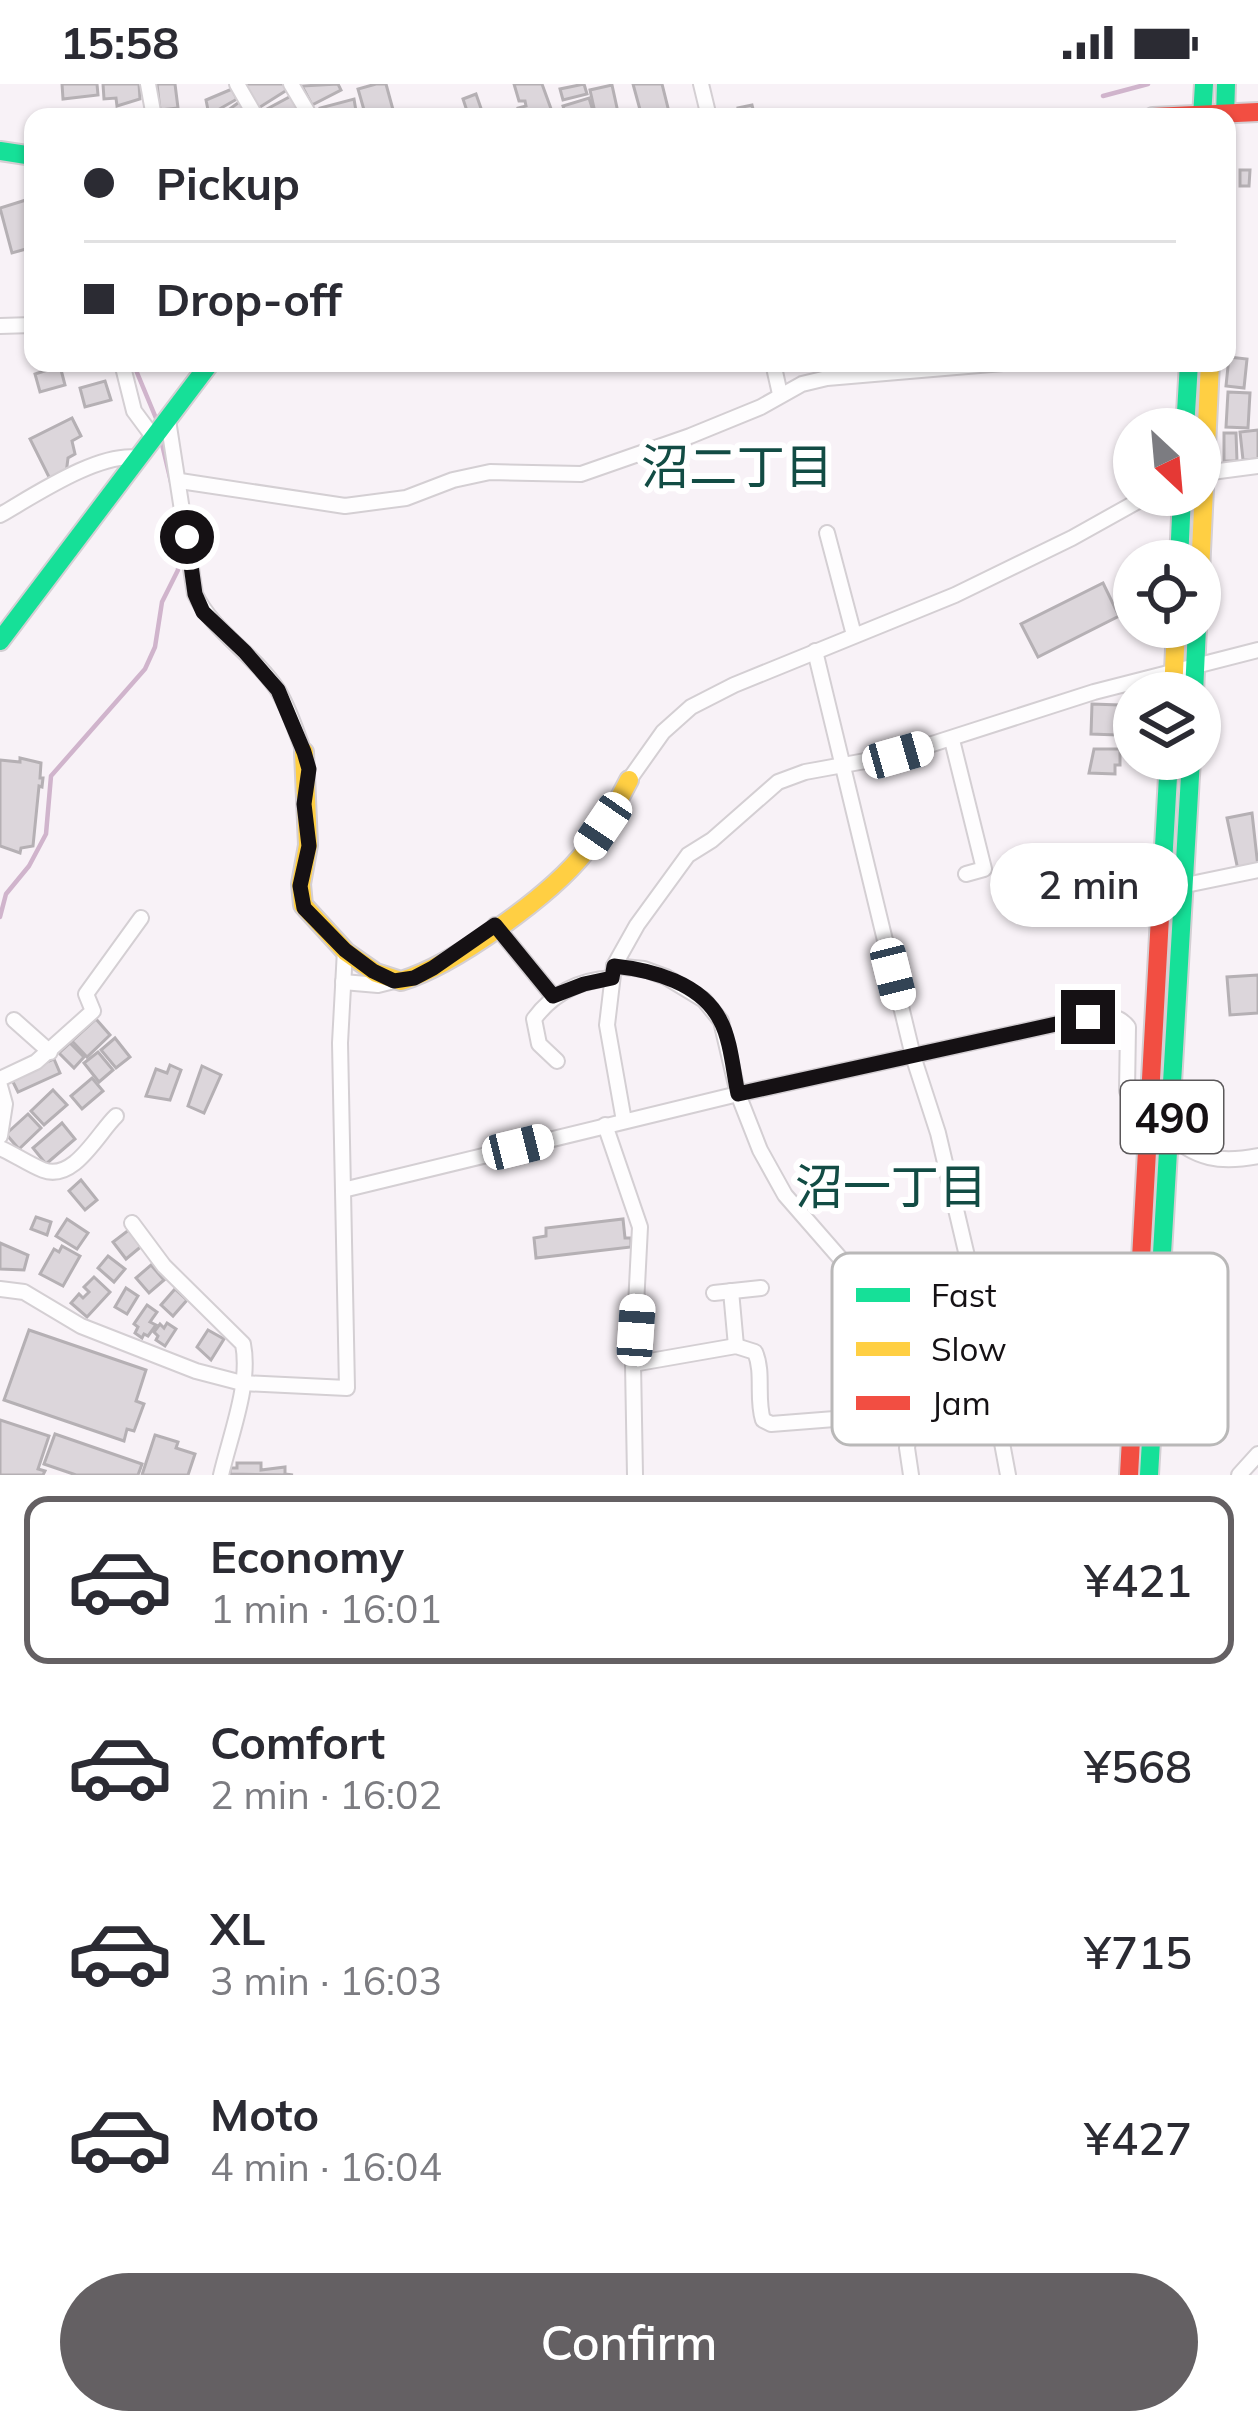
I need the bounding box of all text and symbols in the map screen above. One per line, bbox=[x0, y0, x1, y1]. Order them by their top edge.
text: 15:58 bbox=[60, 14, 179, 70]
text: Pickup bbox=[156, 155, 300, 211]
text: Drop-off bbox=[156, 271, 342, 327]
north arrow bbox=[1113, 408, 1221, 516]
map controls bbox=[1113, 408, 1221, 780]
district label: 沼二丁目 bbox=[641, 436, 833, 496]
route start bbox=[160, 510, 214, 564]
button: locate bbox=[1113, 540, 1221, 648]
button: layers bbox=[1113, 672, 1221, 780]
car bbox=[858, 728, 938, 782]
car bbox=[568, 786, 638, 866]
callout: 2 min bbox=[989, 843, 1187, 927]
text: 2 min bbox=[1038, 860, 1140, 909]
car bbox=[867, 935, 919, 1013]
route end bbox=[1061, 990, 1115, 1044]
road number: 490 bbox=[1121, 1081, 1223, 1153]
car bbox=[479, 1121, 557, 1173]
district label: 沼一丁目 bbox=[795, 1156, 987, 1216]
legend bbox=[832, 1253, 1228, 1445]
text: Fast bbox=[931, 1274, 996, 1315]
car bbox=[616, 1293, 656, 1367]
text: Slow bbox=[931, 1328, 1007, 1369]
text: Jam bbox=[931, 1382, 991, 1423]
icon: car bbox=[66, 1526, 174, 1634]
text: Economy bbox=[210, 1528, 404, 1584]
text: ¥421 bbox=[1084, 1552, 1192, 1608]
text: 1 min · 16:01 bbox=[210, 1584, 442, 1633]
icon: car bbox=[66, 1712, 174, 1820]
text: Comfort bbox=[210, 1714, 385, 1770]
text: ¥568 bbox=[1084, 1738, 1192, 1794]
text: 2 min · 16:02 bbox=[210, 1770, 442, 1819]
icon: car bbox=[66, 1898, 174, 2006]
text: XL bbox=[210, 1900, 265, 1956]
text: ¥715 bbox=[1084, 1924, 1192, 1980]
text: 3 min · 16:03 bbox=[210, 1956, 442, 2005]
icon: car bbox=[66, 2084, 174, 2192]
text: Moto bbox=[210, 2086, 319, 2142]
text: ¥427 bbox=[1084, 2110, 1192, 2166]
text: 4 min · 16:04 bbox=[210, 2142, 442, 2191]
button: Confirm bbox=[60, 2273, 1198, 2411]

